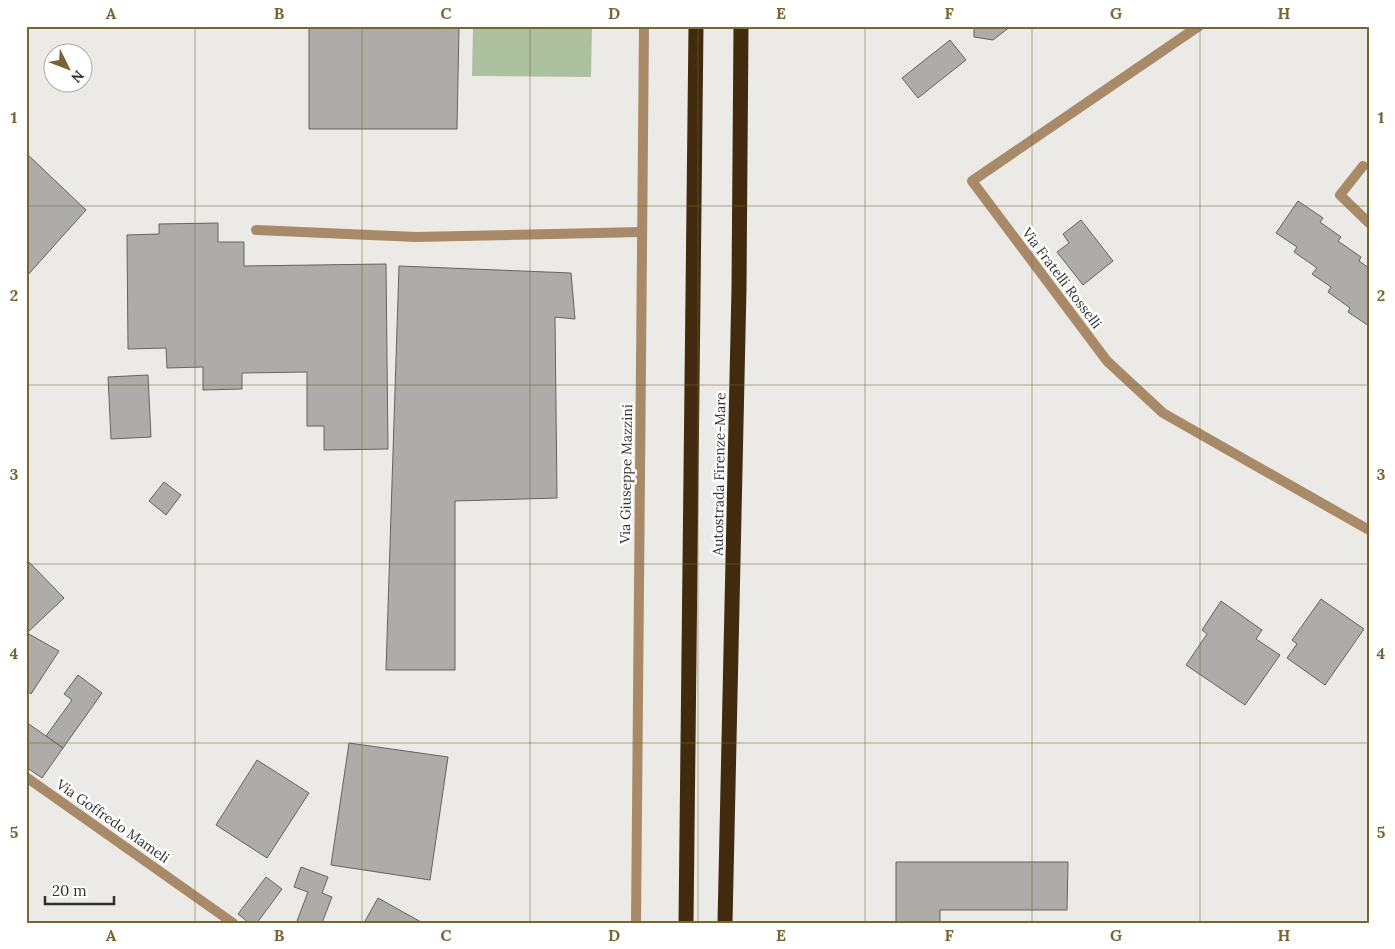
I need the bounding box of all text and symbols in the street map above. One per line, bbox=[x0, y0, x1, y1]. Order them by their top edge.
text: A bbox=[106, 3, 117, 23]
text: B bbox=[274, 3, 285, 23]
text: C bbox=[440, 3, 452, 23]
text: D bbox=[608, 3, 620, 23]
text: E bbox=[776, 3, 786, 23]
text: F bbox=[944, 3, 954, 23]
text: G bbox=[1110, 3, 1122, 23]
text: H bbox=[1278, 3, 1291, 23]
north arrow bbox=[42, 42, 92, 92]
text: N bbox=[67, 67, 88, 87]
text: 1 bbox=[11, 107, 17, 127]
text: 1 bbox=[1378, 107, 1384, 127]
street label: Via Fratelli Rosselli bbox=[1018, 223, 1106, 332]
text: 2 bbox=[10, 285, 18, 305]
text: 2 bbox=[1377, 285, 1385, 305]
street label: Autostrada Firenze-Mare bbox=[709, 392, 729, 557]
street label: Via Giuseppe Mazzini bbox=[616, 404, 636, 545]
text: 3 bbox=[10, 464, 19, 484]
text: 3 bbox=[1377, 464, 1386, 484]
text: 4 bbox=[10, 643, 19, 663]
text: 4 bbox=[1377, 643, 1386, 663]
street label: Via Goffredo Mameli bbox=[52, 775, 173, 867]
text: 5 bbox=[10, 822, 19, 842]
text: 5 bbox=[1377, 822, 1386, 842]
scale bar bbox=[45, 874, 114, 906]
text: 20 m bbox=[52, 881, 87, 900]
text: A bbox=[106, 925, 117, 945]
text: B bbox=[274, 925, 285, 945]
text: C bbox=[440, 925, 452, 945]
text: D bbox=[608, 925, 620, 945]
text: E bbox=[776, 925, 786, 945]
text: F bbox=[944, 925, 954, 945]
text: G bbox=[1110, 925, 1122, 945]
text: H bbox=[1278, 925, 1291, 945]

